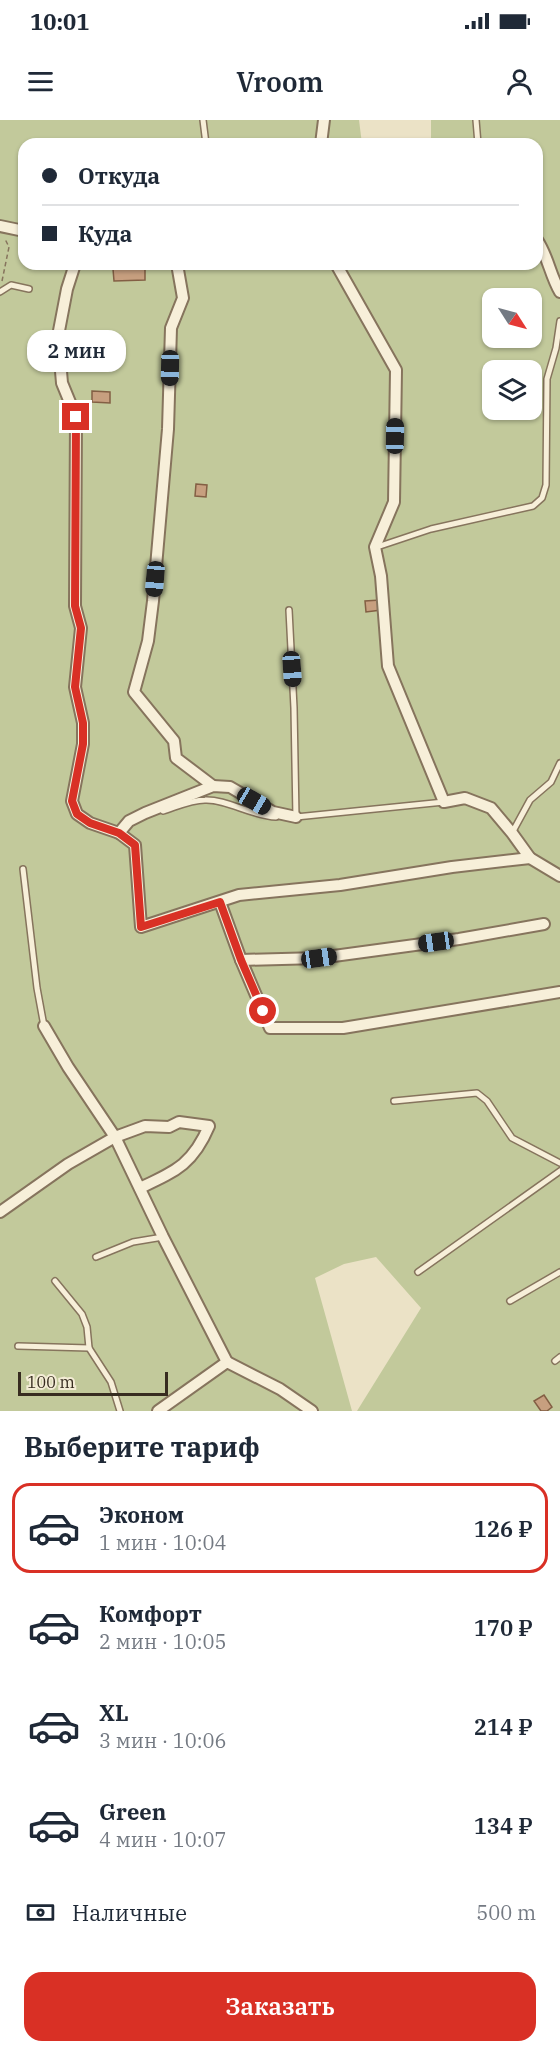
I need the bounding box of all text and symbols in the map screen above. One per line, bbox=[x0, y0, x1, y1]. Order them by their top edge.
text: 10:01 bbox=[30, 7, 89, 36]
text: Vroom bbox=[236, 64, 324, 99]
icon: menu bbox=[24, 65, 57, 98]
icon: person bbox=[503, 65, 536, 98]
text: Откуда bbox=[78, 161, 160, 190]
text: Куда bbox=[78, 219, 132, 248]
north arrow bbox=[482, 288, 542, 348]
map controls bbox=[482, 288, 542, 420]
callout: 2 мин bbox=[26, 330, 125, 372]
text: 2 мин bbox=[47, 337, 106, 364]
car bbox=[161, 350, 179, 386]
button: layers bbox=[482, 360, 542, 420]
route end bbox=[62, 403, 89, 430]
car bbox=[386, 418, 404, 454]
car bbox=[144, 560, 166, 598]
car bbox=[282, 650, 302, 688]
car bbox=[234, 784, 274, 818]
car bbox=[417, 931, 455, 953]
car bbox=[300, 947, 338, 969]
route start bbox=[249, 997, 276, 1024]
scale bar bbox=[18, 1369, 168, 1396]
text: 100 m bbox=[27, 1372, 75, 1392]
text: Выберите тариф bbox=[24, 1429, 260, 1464]
text: Эконом bbox=[99, 1500, 184, 1529]
icon: car bbox=[27, 1501, 81, 1555]
text: 126 ₽ bbox=[474, 1514, 533, 1543]
text: 1 мин · 10:04 bbox=[99, 1529, 227, 1556]
text: Комфорт bbox=[99, 1599, 202, 1628]
icon: car bbox=[27, 1600, 81, 1654]
text: 170 ₽ bbox=[474, 1613, 533, 1642]
text: 2 мин · 10:05 bbox=[99, 1628, 227, 1655]
text: XL bbox=[99, 1698, 129, 1727]
icon: car bbox=[27, 1699, 81, 1753]
text: 214 ₽ bbox=[474, 1712, 533, 1741]
text: 3 мин · 10:06 bbox=[99, 1727, 227, 1754]
text: Green bbox=[99, 1797, 166, 1826]
icon: car bbox=[27, 1798, 81, 1852]
text: 134 ₽ bbox=[474, 1811, 533, 1840]
text: 4 мин · 10:07 bbox=[99, 1826, 227, 1853]
icon: cash bbox=[24, 1896, 57, 1929]
text: Наличные bbox=[72, 1898, 187, 1927]
text: 500 m bbox=[476, 1899, 536, 1926]
button: Заказать bbox=[24, 1972, 536, 2041]

